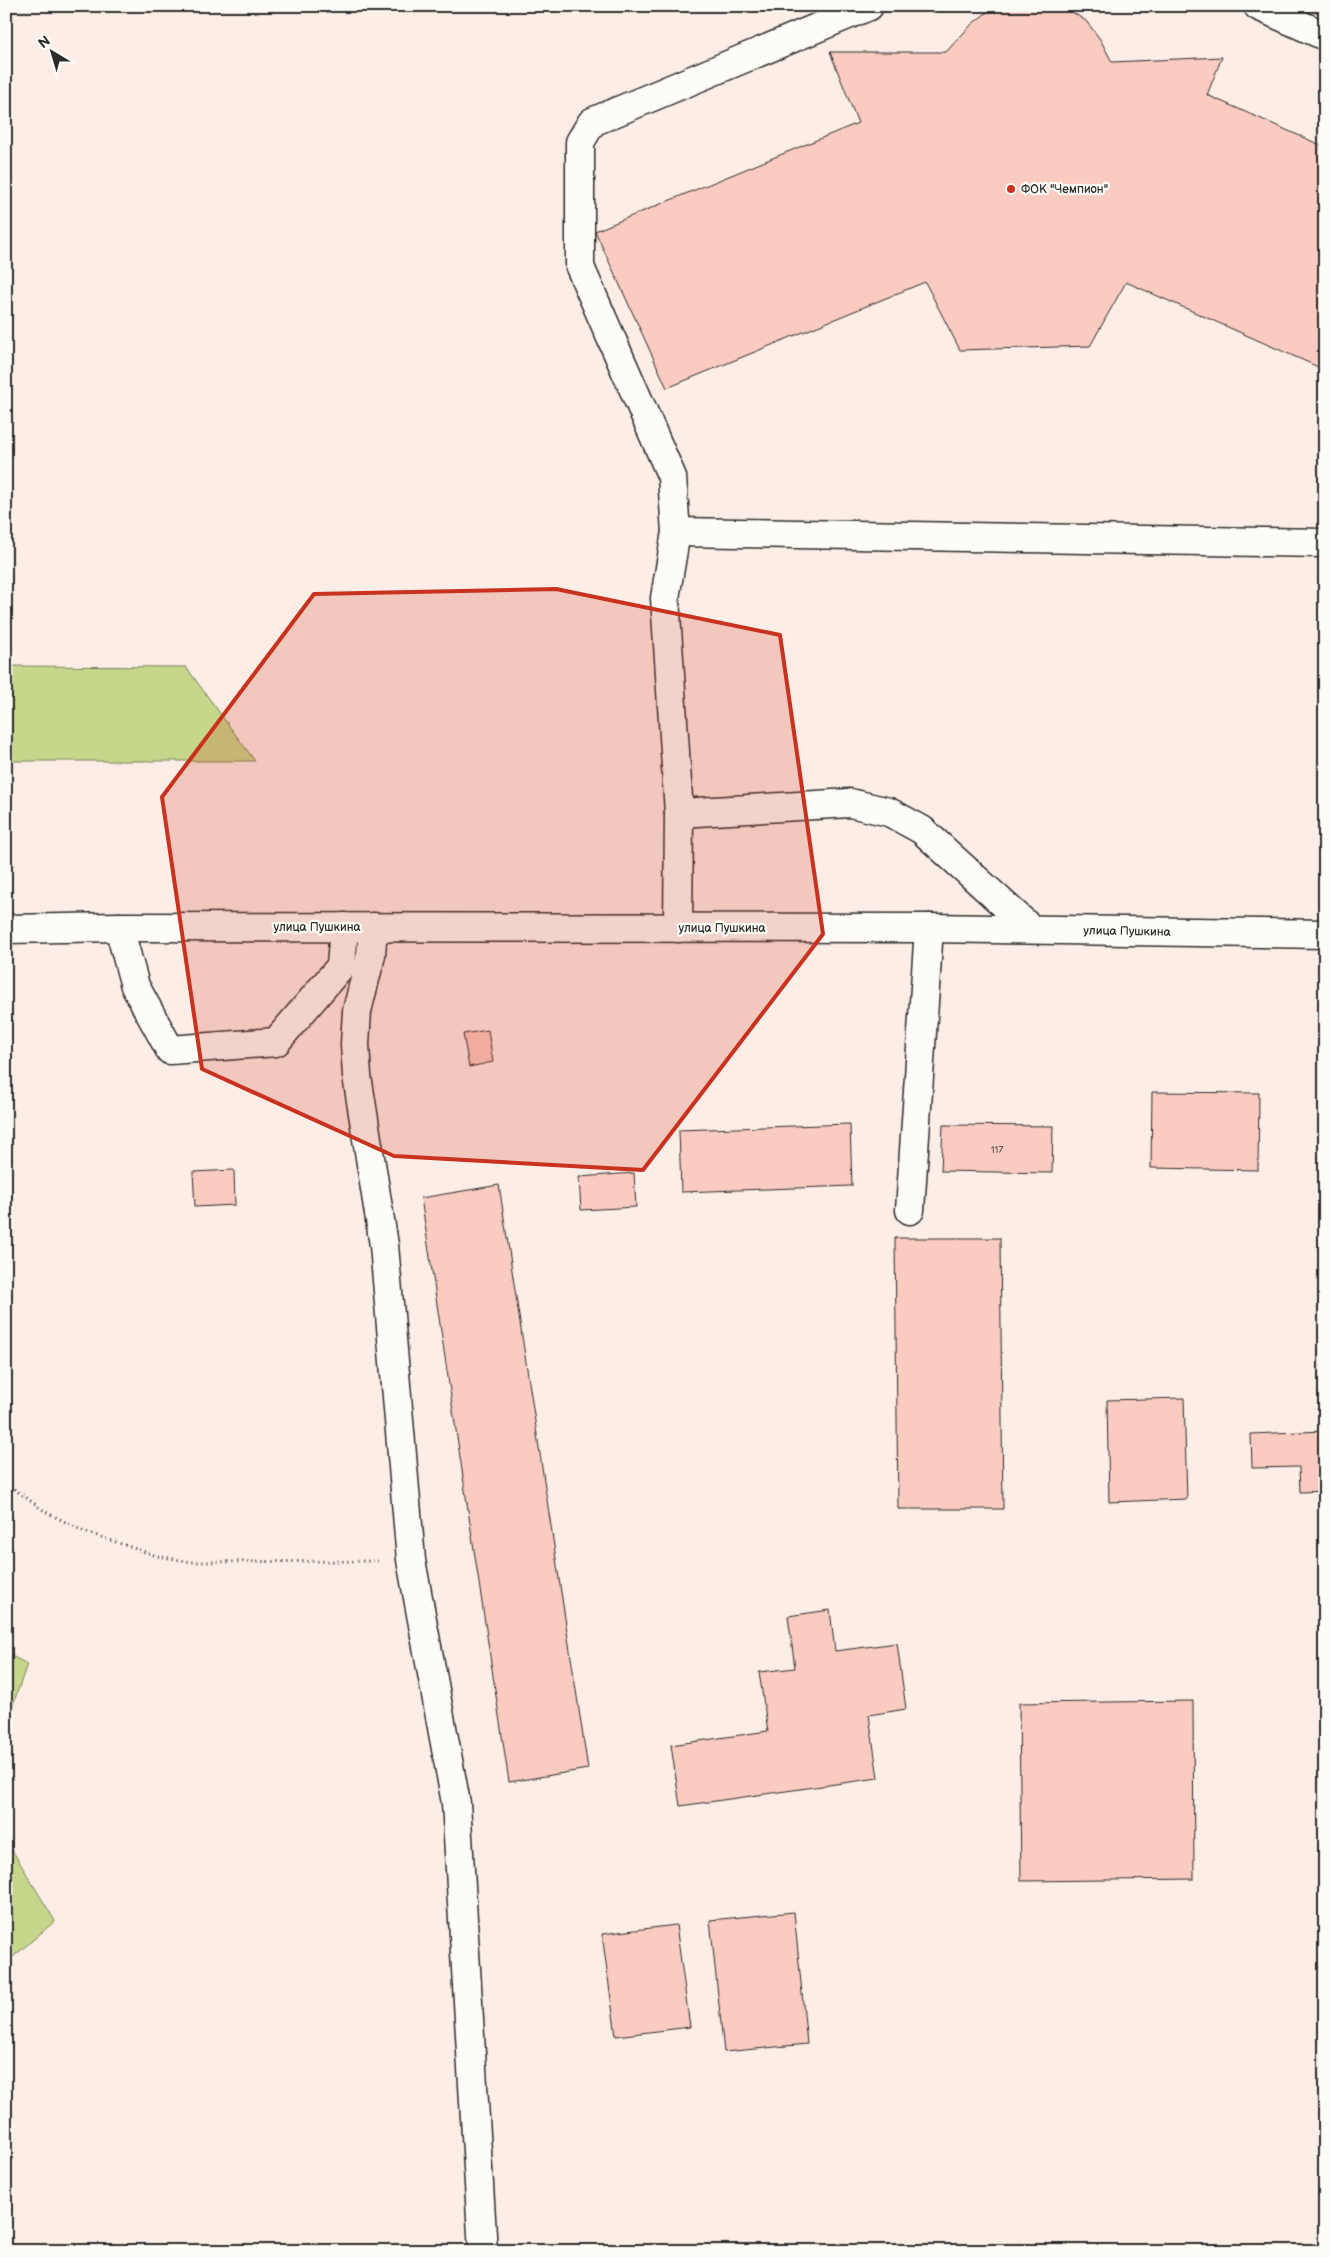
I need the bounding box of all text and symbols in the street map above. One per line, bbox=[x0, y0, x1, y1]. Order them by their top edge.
north arrow bbox=[28, 28, 78, 78]
text: N bbox=[35, 32, 54, 52]
place label: ФОК "Чемпион" bbox=[1021, 182, 1108, 197]
marker: ФОК "Чемпион" bbox=[1005, 183, 1017, 195]
street label: улица Пушкина bbox=[273, 920, 361, 935]
street label: улица Пушкина bbox=[678, 921, 766, 936]
street label: улица Пушкина bbox=[1083, 923, 1171, 940]
house number: 117 bbox=[991, 1144, 1003, 1156]

